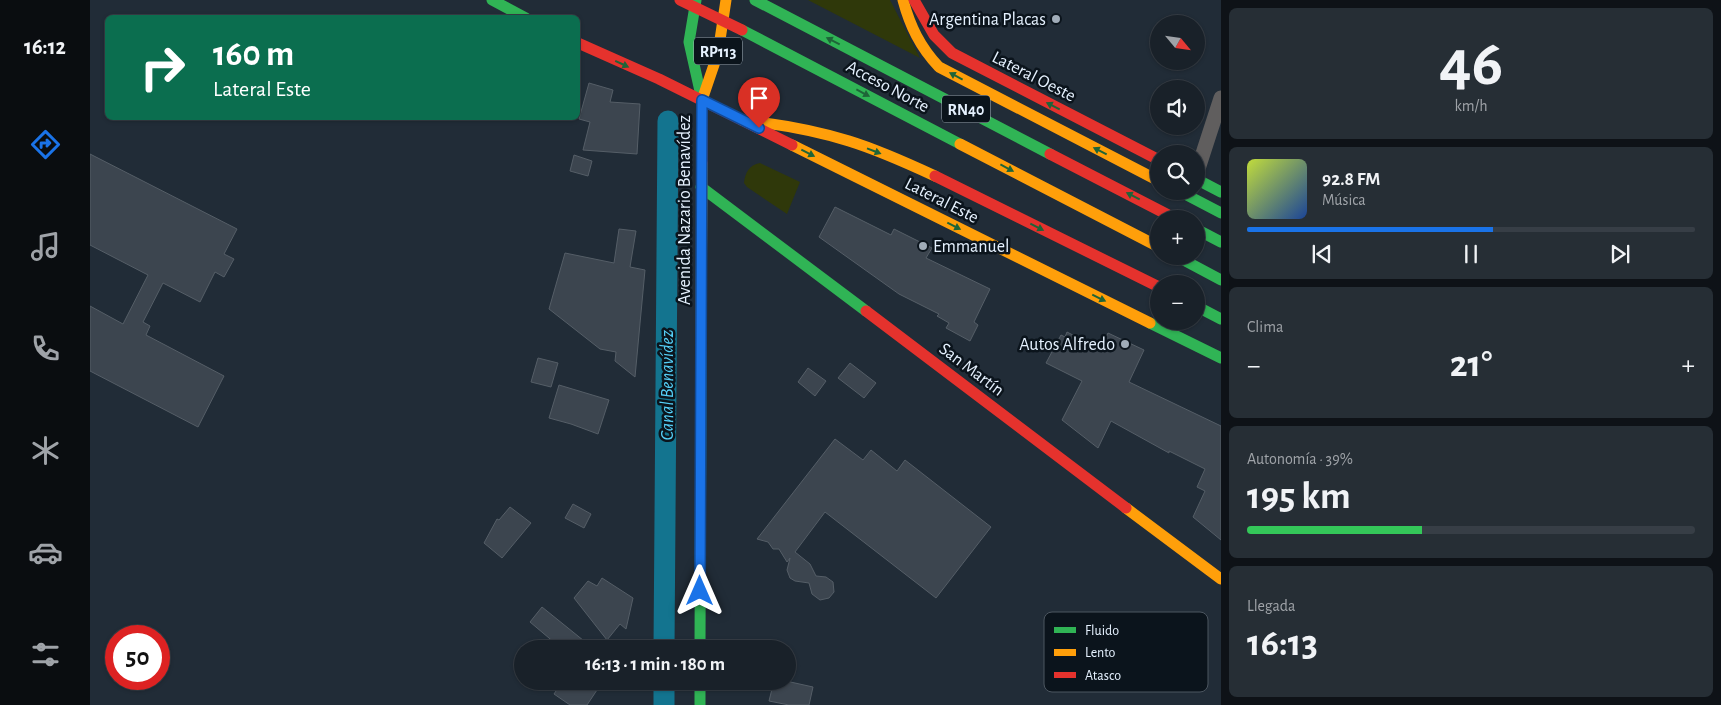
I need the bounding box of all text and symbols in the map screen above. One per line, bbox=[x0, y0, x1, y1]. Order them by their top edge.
place label: Argentina Placas bbox=[929, 11, 1046, 29]
marker: Argentina Placas bbox=[1050, 13, 1062, 25]
north arrow bbox=[1150, 15, 1205, 70]
map controls bbox=[1150, 15, 1205, 330]
text: 46 bbox=[1439, 32, 1503, 97]
icon: right bbox=[130, 35, 195, 100]
text: 16:12 bbox=[24, 36, 66, 58]
text: 160 m bbox=[213, 37, 294, 72]
road number: RP113 bbox=[694, 37, 742, 64]
one-way arrow bbox=[826, 37, 841, 45]
street label: Lateral Oeste bbox=[989, 48, 1078, 106]
street label: Acceso Norte bbox=[843, 58, 932, 116]
one-way arrow bbox=[615, 60, 629, 68]
one-way arrow bbox=[948, 72, 963, 80]
pin bbox=[738, 77, 780, 128]
text: Lateral Este bbox=[213, 78, 311, 100]
button: sound bbox=[1150, 80, 1205, 135]
icon: arrive bbox=[745, 84, 773, 112]
one-way arrow bbox=[856, 89, 870, 97]
road number: RN40 bbox=[942, 96, 990, 122]
text: km/h bbox=[1454, 98, 1488, 114]
one-way arrow bbox=[1046, 102, 1060, 110]
street label: Avenida Nazario Benavídez bbox=[676, 115, 694, 305]
icon: directions bbox=[28, 127, 63, 162]
button: search bbox=[1150, 145, 1205, 200]
one-way arrow bbox=[867, 147, 882, 155]
one-way arrow bbox=[1093, 147, 1107, 155]
one-way arrow bbox=[801, 149, 815, 157]
one-way arrow bbox=[1000, 164, 1014, 172]
text: 92.8 FM bbox=[1322, 170, 1380, 189]
street label: Lateral Este bbox=[902, 175, 981, 227]
one-way arrow bbox=[1126, 192, 1140, 200]
text: Música bbox=[1322, 192, 1366, 208]
button: + bbox=[1150, 210, 1205, 265]
one-way arrow bbox=[946, 221, 961, 230]
one-way arrow bbox=[1030, 223, 1044, 231]
icon: music bbox=[28, 229, 63, 264]
place label: Emmanuel bbox=[933, 238, 1009, 256]
marker: Emmanuel bbox=[917, 240, 929, 252]
icon: previous bbox=[1308, 240, 1336, 268]
icon: pause bbox=[1457, 240, 1485, 268]
icon: next bbox=[1606, 240, 1634, 268]
button: − bbox=[1150, 275, 1205, 330]
one-way arrow bbox=[1092, 294, 1106, 302]
text: Clima bbox=[1247, 319, 1283, 335]
water label: Canal Benavídez bbox=[658, 329, 677, 440]
icon: phone bbox=[28, 331, 63, 366]
place label: Autos Alfredo bbox=[1019, 336, 1115, 354]
marker: Autos Alfredo bbox=[1119, 338, 1131, 350]
street label: San Martín bbox=[936, 340, 1007, 400]
text: 21° bbox=[1450, 346, 1492, 384]
text: − bbox=[1247, 352, 1260, 380]
text: + bbox=[1682, 352, 1695, 380]
icon: climate bbox=[28, 433, 63, 468]
text: Autonomía · 39% bbox=[1247, 451, 1353, 467]
text: 195 km bbox=[1247, 478, 1351, 516]
icon: car bbox=[28, 535, 63, 570]
position arrow bbox=[673, 564, 725, 616]
text: Llegada bbox=[1247, 598, 1295, 614]
legend bbox=[1044, 612, 1208, 692]
text: Fluido bbox=[1085, 624, 1119, 638]
speed limit sign: 50 bbox=[105, 625, 170, 690]
text: 16:13 bbox=[1247, 625, 1318, 663]
icon: filters bbox=[28, 637, 63, 672]
text: Lento bbox=[1085, 646, 1116, 660]
text: 16:13 · 1 min · 180 m bbox=[585, 655, 725, 674]
text: Atasco bbox=[1085, 669, 1121, 683]

